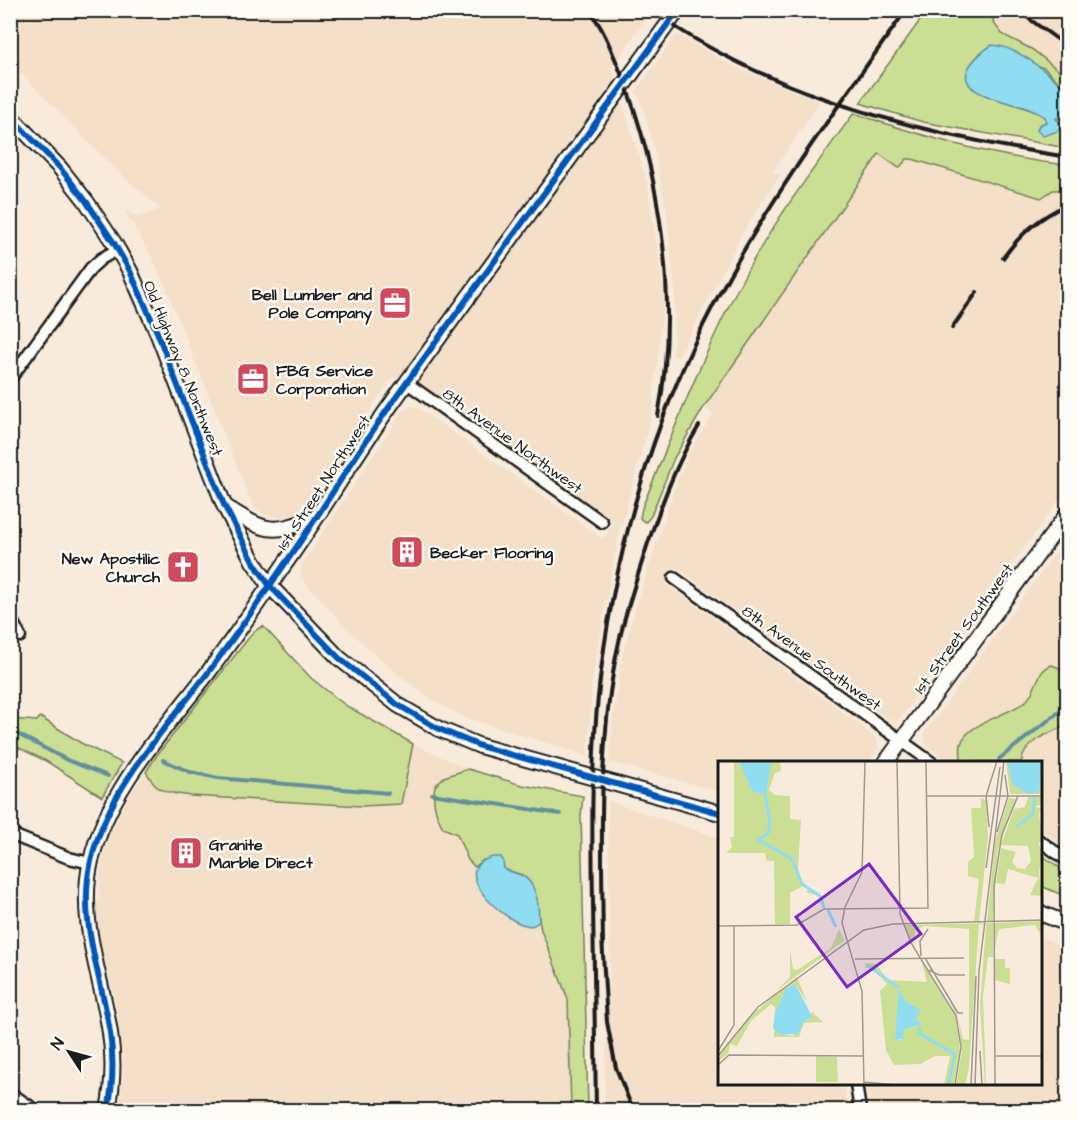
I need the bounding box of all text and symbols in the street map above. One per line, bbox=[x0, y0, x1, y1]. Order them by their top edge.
street label: Old Highway 8 Northwest bbox=[137, 277, 229, 460]
place label: Bell Lumber and Pole Company bbox=[252, 284, 373, 325]
office icon: Bell Lumber and Pole Company bbox=[377, 285, 413, 321]
place label: FBG Service Corporation bbox=[276, 360, 374, 400]
office icon: FBG Service Corporation bbox=[235, 361, 271, 397]
street label: 8th Avenue Northwest bbox=[438, 383, 587, 499]
street label: 1st Street Northwest bbox=[272, 410, 376, 554]
building icon: Becker Flooring bbox=[389, 534, 425, 570]
place label: Becker Flooring bbox=[430, 542, 554, 566]
place label: New Apostilic Church bbox=[62, 548, 161, 588]
church icon: New Apostilic Church bbox=[165, 549, 201, 585]
street label: 1st Street Southwest bbox=[909, 558, 1019, 698]
street label: 8th Avenue Southwest bbox=[737, 600, 886, 716]
inset map bbox=[718, 761, 1042, 1085]
place label: Granite Marble Direct bbox=[209, 834, 313, 874]
building icon: Granite Marble Direct bbox=[168, 835, 204, 871]
north arrow bbox=[39, 1022, 99, 1082]
text: N bbox=[46, 1033, 70, 1054]

